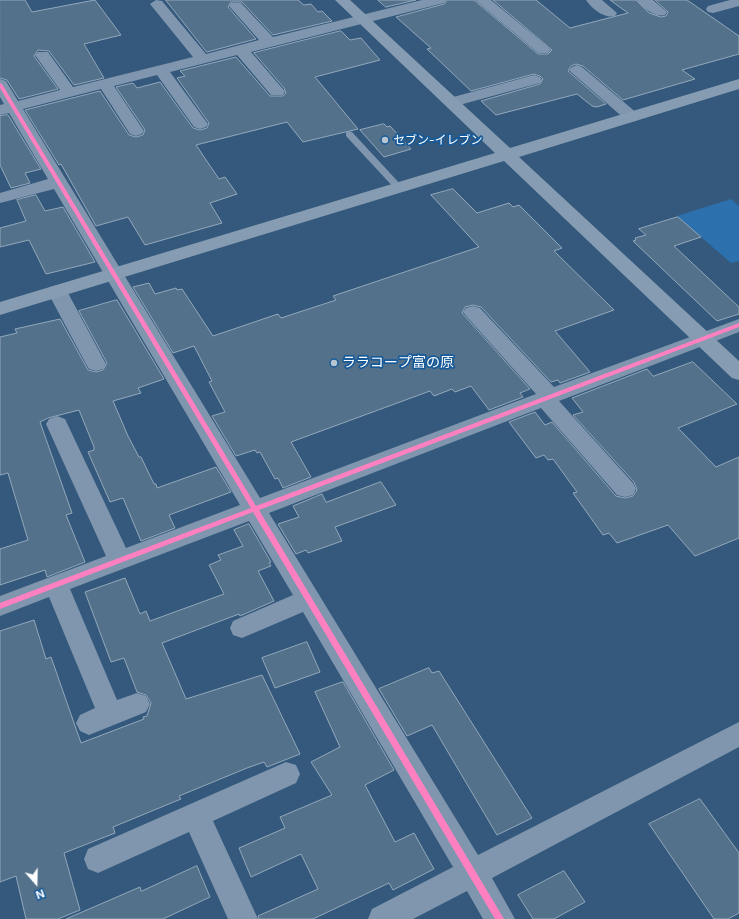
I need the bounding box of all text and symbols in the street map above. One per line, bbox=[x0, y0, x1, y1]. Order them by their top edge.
place label: セブン-イレブン bbox=[393, 133, 483, 147]
marker: セブン-イレブン bbox=[380, 135, 390, 145]
place label: ララコープ富の原 bbox=[342, 355, 454, 371]
marker: ララコープ富の原 bbox=[329, 358, 339, 368]
north arrow bbox=[16, 863, 56, 903]
text: N bbox=[34, 886, 46, 902]

